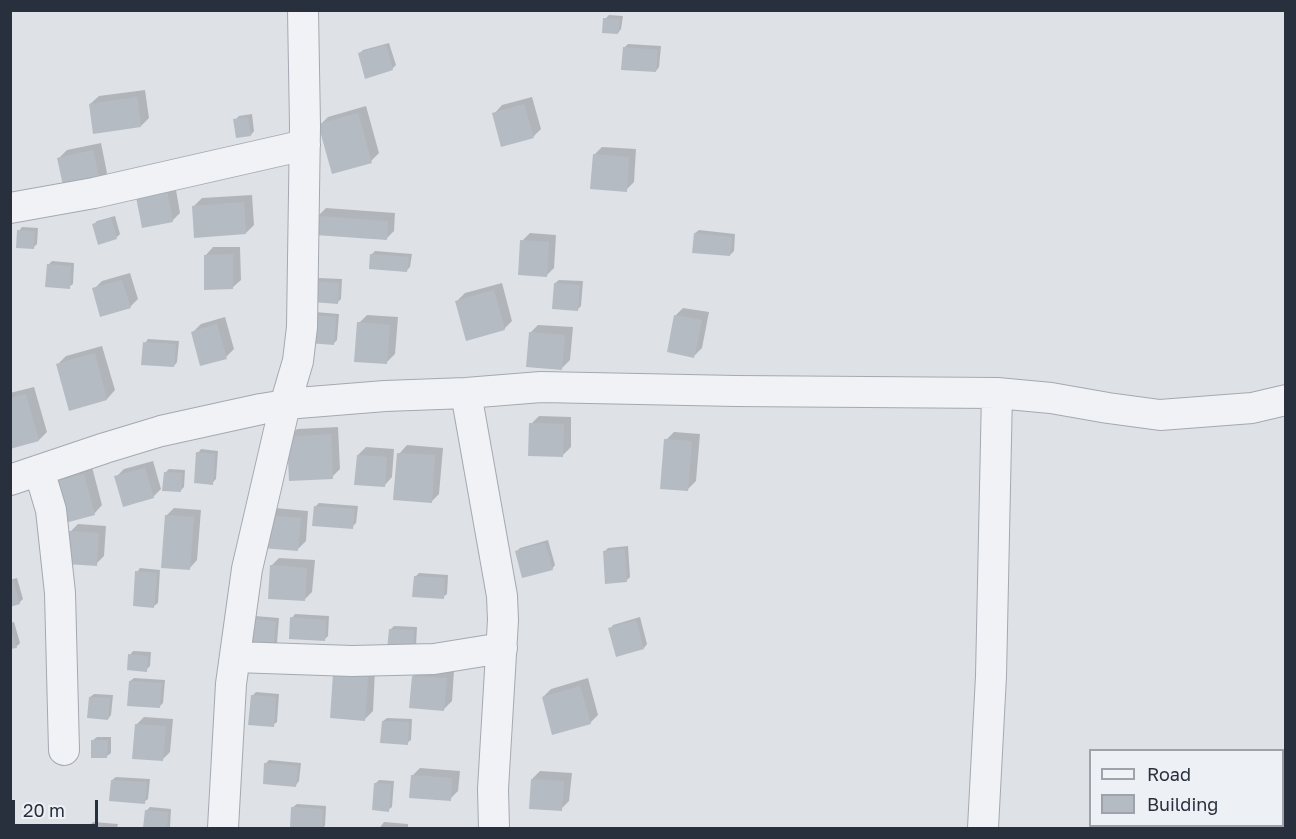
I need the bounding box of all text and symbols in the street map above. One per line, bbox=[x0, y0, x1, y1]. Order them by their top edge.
legend bbox=[1089, 749, 1284, 827]
text: Road bbox=[1147, 763, 1191, 785]
scale bar bbox=[15, 788, 100, 826]
text: Building bbox=[1147, 793, 1218, 815]
text: 20 m bbox=[23, 799, 65, 821]

